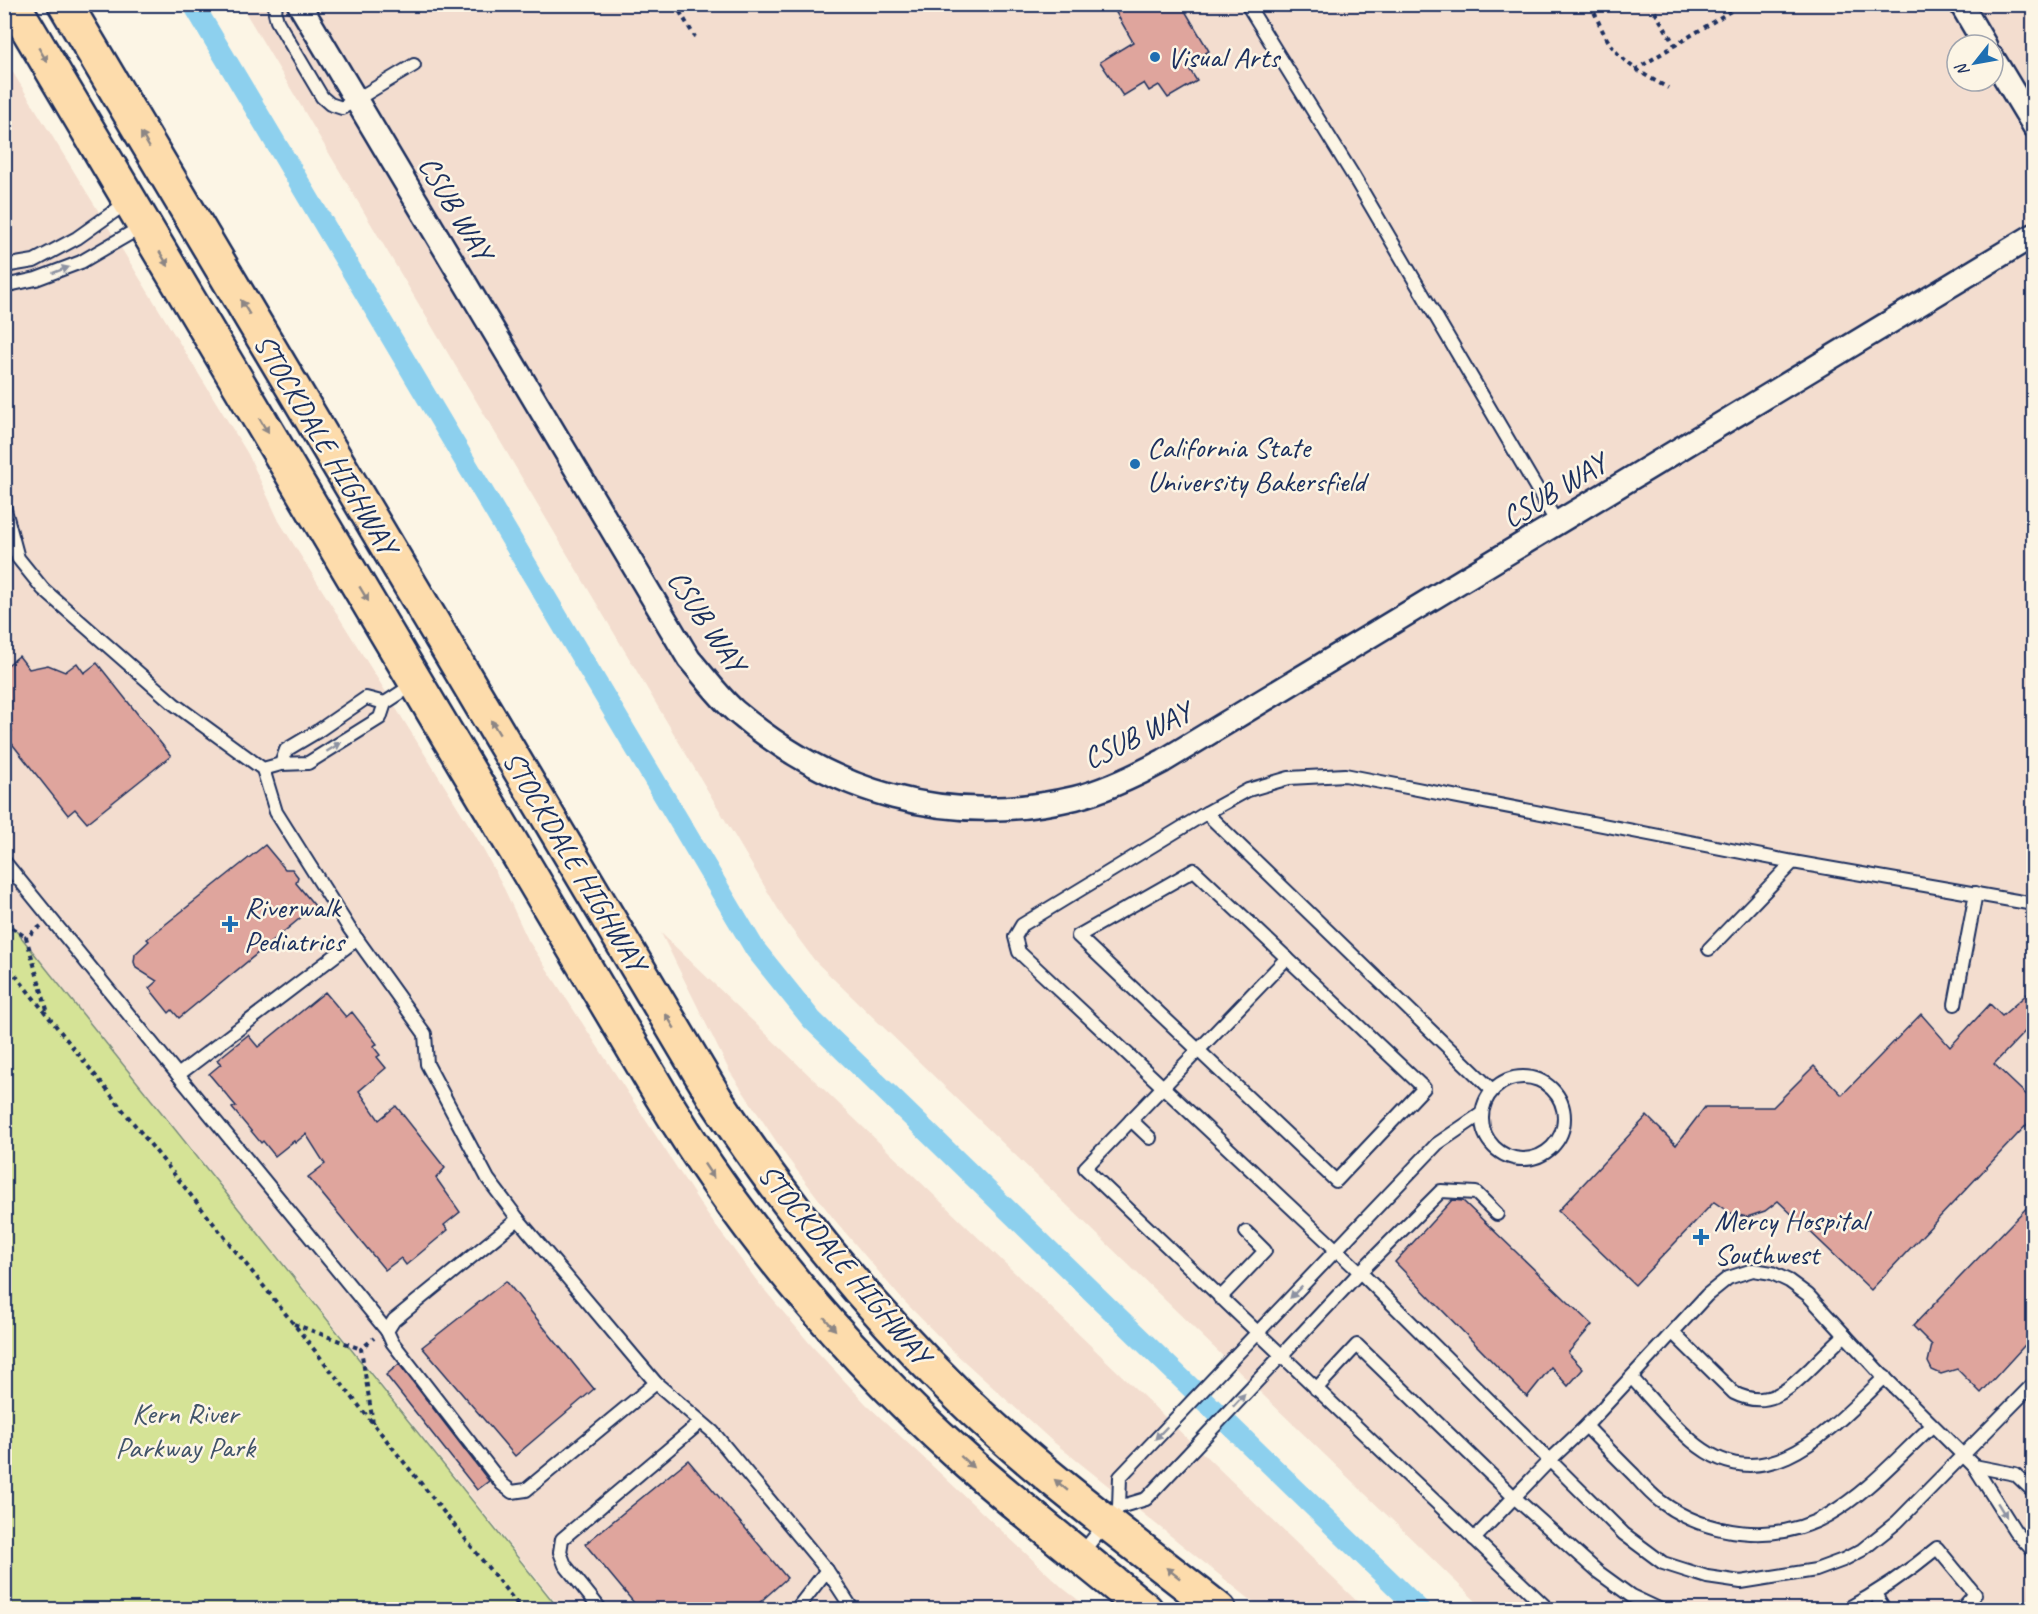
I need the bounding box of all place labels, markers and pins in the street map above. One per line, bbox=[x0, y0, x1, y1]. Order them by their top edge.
place label: Visual Arts bbox=[1167, 38, 1282, 76]
marker: Visual Arts bbox=[1148, 50, 1162, 64]
place label: California State University Bakersfield bbox=[1147, 428, 1369, 500]
marker: California State University Bakersfield bbox=[1128, 457, 1142, 471]
place label: Riverwalk Pediatrics bbox=[244, 888, 347, 960]
marker: Riverwalk Pediatrics bbox=[221, 915, 239, 933]
place label: Mercy Hospital Southwest bbox=[1714, 1201, 1872, 1273]
marker: Mercy Hospital Southwest bbox=[1692, 1228, 1710, 1246]

